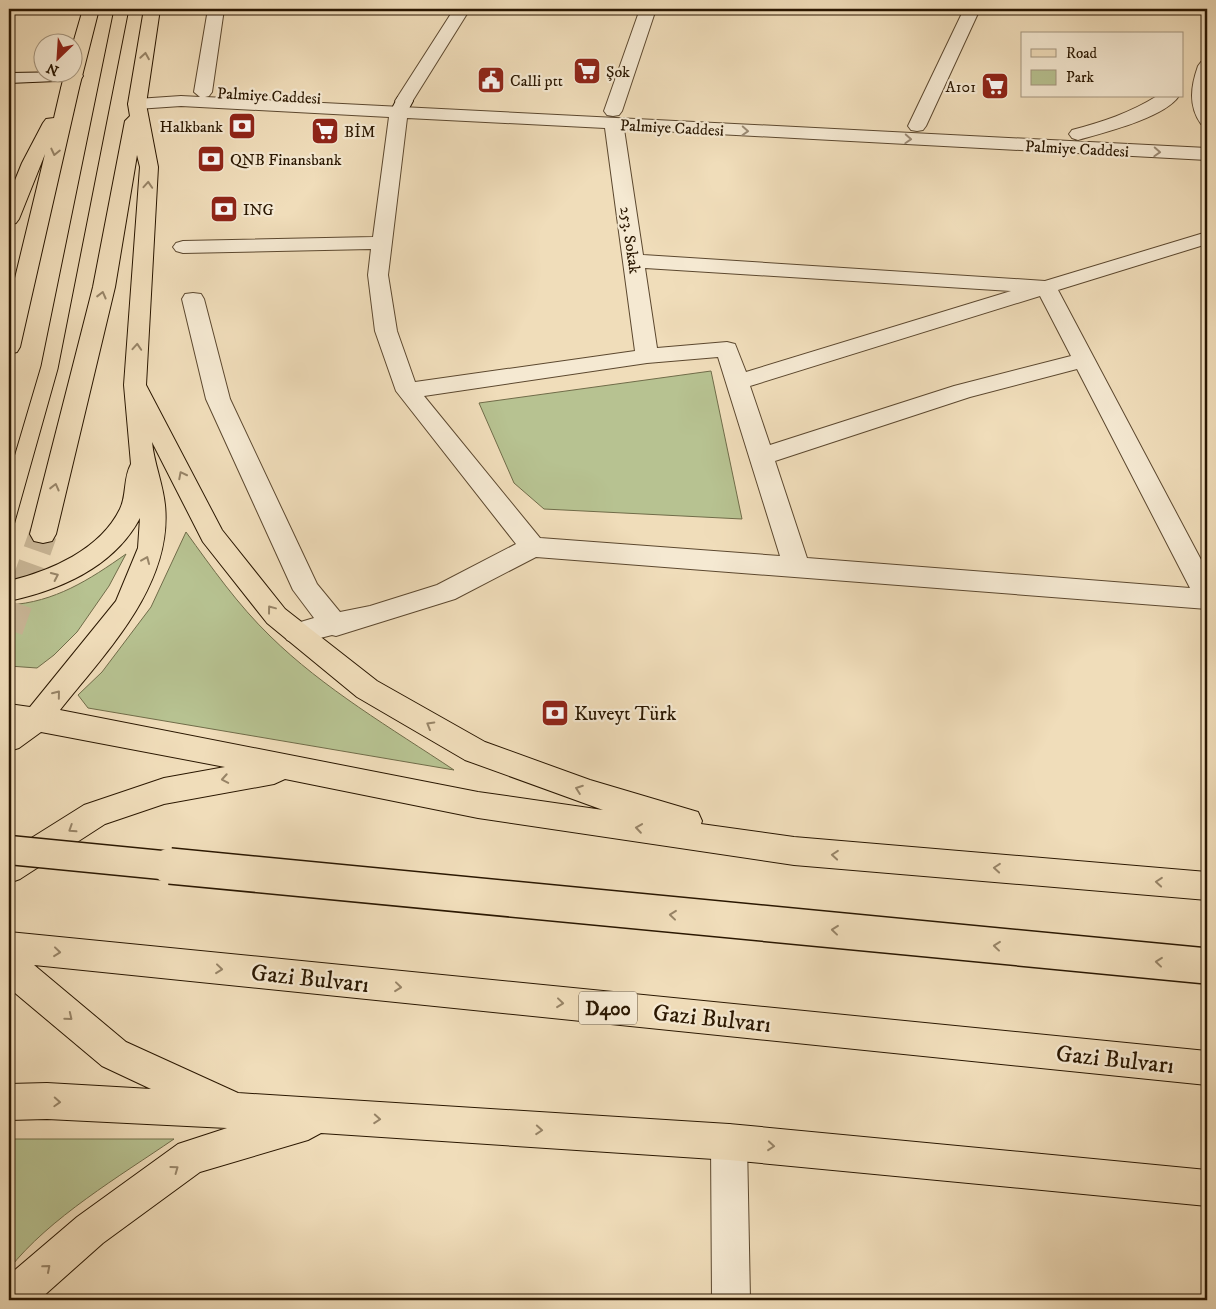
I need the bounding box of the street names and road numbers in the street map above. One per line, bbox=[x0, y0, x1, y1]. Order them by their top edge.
street label: Palmiye Caddesi bbox=[216, 83, 321, 109]
street label: Palmiye Caddesi bbox=[619, 115, 724, 141]
street label: Palmiye Caddesi bbox=[1024, 136, 1129, 162]
street label: 253. Sokak bbox=[615, 205, 645, 275]
street label: Gazi Bulvarı bbox=[249, 958, 370, 1000]
road number: D400 bbox=[579, 991, 637, 1024]
street label: Gazi Bulvarı bbox=[651, 998, 772, 1040]
street label: Gazi Bulvarı bbox=[1054, 1039, 1175, 1081]

